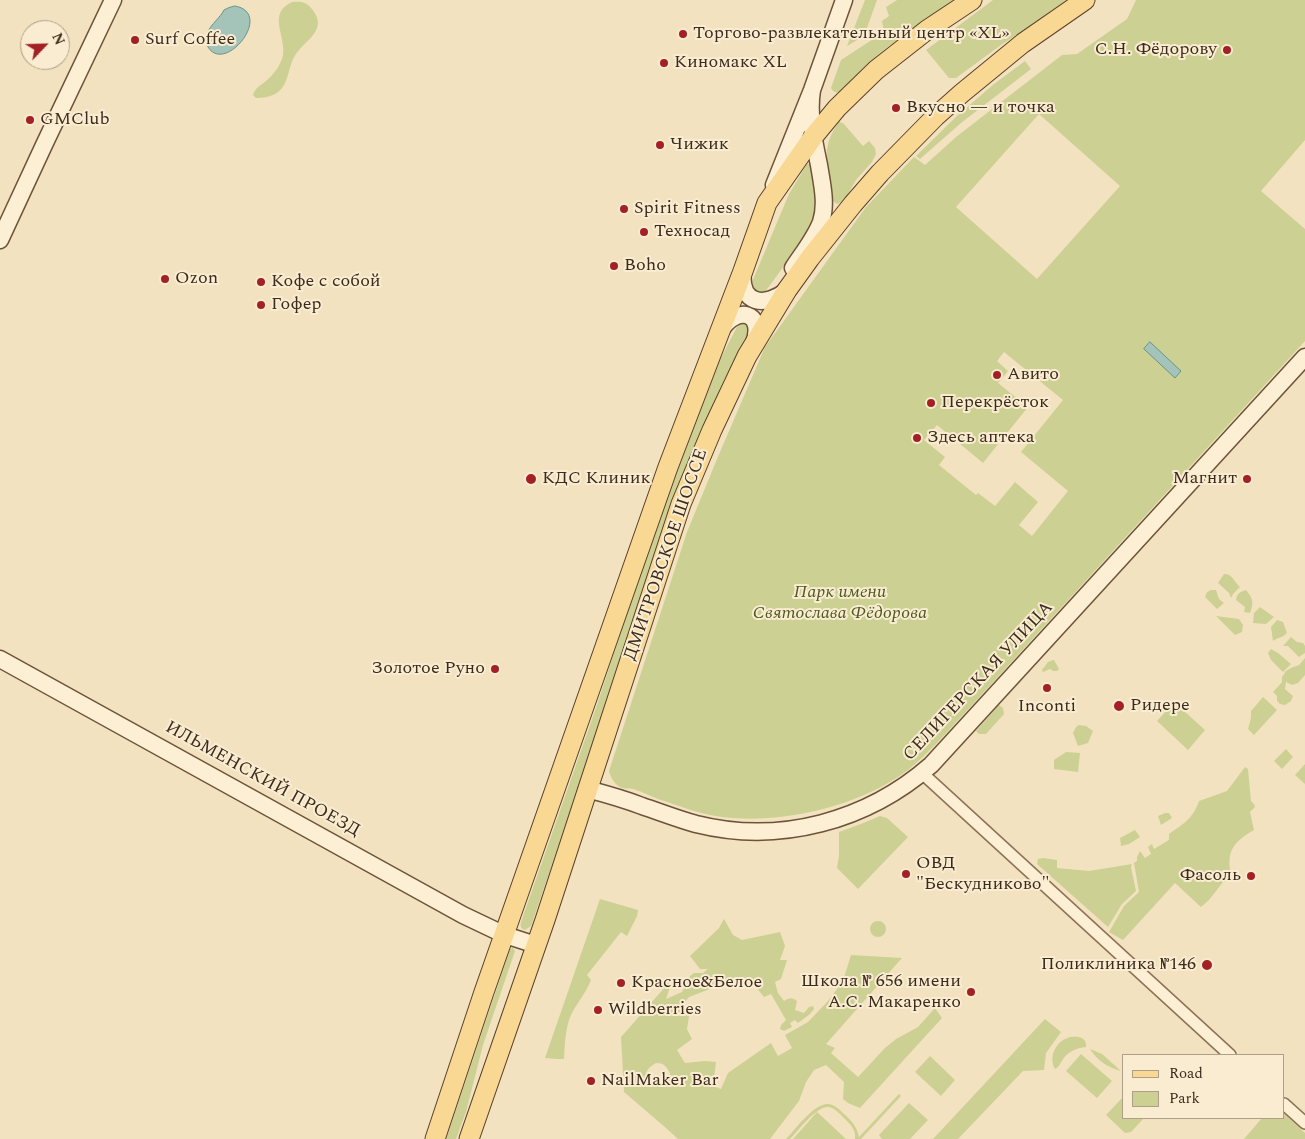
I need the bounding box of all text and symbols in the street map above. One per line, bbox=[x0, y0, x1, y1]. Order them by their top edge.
north arrow bbox=[20, 20, 70, 70]
place label: Торгово-развлекательный центр «XL» bbox=[693, 23, 1010, 45]
marker: Торгово-развлекательный центр «XL» bbox=[677, 28, 689, 40]
place label: Surf Coffee bbox=[145, 29, 235, 51]
text: N bbox=[46, 30, 70, 49]
marker: Surf Coffee bbox=[129, 34, 141, 46]
place label: С.Н. Фёдорову bbox=[1095, 39, 1217, 61]
marker: С.Н. Фёдорову bbox=[1221, 44, 1233, 56]
place label: Киномакс XL bbox=[674, 52, 787, 74]
marker: Киномакс XL bbox=[658, 57, 670, 69]
place label: Вкусно — и точка bbox=[906, 97, 1055, 119]
marker: Вкусно — и точка bbox=[890, 102, 902, 114]
place label: GMClub bbox=[40, 109, 110, 131]
marker: GMClub bbox=[24, 114, 36, 126]
place label: Чижик bbox=[670, 134, 729, 156]
marker: Чижик bbox=[654, 139, 666, 151]
place label: Spirit Fitness bbox=[634, 198, 741, 220]
marker: Spirit Fitness bbox=[618, 203, 630, 215]
place label: Техносад bbox=[654, 221, 730, 243]
marker: Техносад bbox=[638, 226, 650, 238]
place label: Boho bbox=[624, 255, 666, 277]
marker: Boho bbox=[608, 260, 620, 272]
place label: Ozon bbox=[175, 268, 218, 290]
place label: Кофе с собой bbox=[271, 271, 381, 293]
marker: Ozon bbox=[159, 273, 171, 285]
marker: Кофе с собой bbox=[255, 276, 267, 288]
place label: Гофер bbox=[271, 294, 322, 316]
marker: Гофер bbox=[255, 299, 267, 311]
place label: Авито bbox=[1007, 364, 1059, 386]
marker: Авито bbox=[991, 369, 1003, 381]
place label: Перекрёсток bbox=[941, 392, 1049, 414]
marker: Перекрёсток bbox=[925, 397, 937, 409]
place label: Здесь аптека bbox=[927, 427, 1035, 449]
marker: Здесь аптека bbox=[911, 432, 923, 444]
street label: ДМИТРОВСКОЕ ШОССЕ bbox=[621, 446, 713, 664]
place label: КДС Клиник bbox=[542, 468, 651, 490]
place label: Магнит bbox=[1172, 468, 1237, 490]
marker: КДС Клиник bbox=[524, 472, 538, 486]
marker: Магнит bbox=[1241, 473, 1253, 485]
park label: Парк имени Святослава Фёдорова bbox=[753, 582, 927, 624]
street label: СЕЛИГЕРСКАЯ УЛИЦА bbox=[900, 598, 1058, 766]
place label: Золотое Руно bbox=[371, 658, 485, 680]
marker: Золотое Руно bbox=[489, 663, 501, 675]
marker: Inconti bbox=[1041, 682, 1053, 694]
place label: Ридере bbox=[1130, 695, 1190, 717]
place label: Inconti bbox=[1018, 696, 1076, 718]
marker: Ридере bbox=[1112, 699, 1126, 713]
street label: ИЛЬМЕНСКИЙ ПРОЕЗД bbox=[161, 717, 363, 843]
place label: ОВД "Бескудниково" bbox=[916, 853, 1050, 896]
place label: Фасоль bbox=[1180, 865, 1241, 887]
marker: ОВД "Бескудниково" bbox=[900, 868, 912, 880]
marker: Фасоль bbox=[1245, 870, 1257, 882]
place label: Поликлиника №146 bbox=[1041, 954, 1196, 976]
marker: Поликлиника №146 bbox=[1200, 958, 1214, 972]
place label: Школа № 656 имени А.С. Макаренко bbox=[801, 971, 961, 1014]
place label: Красное&Белое bbox=[631, 972, 762, 994]
marker: Красное&Белое bbox=[615, 977, 627, 989]
marker: Школа № 656 имени А.С. Макаренко bbox=[965, 986, 977, 998]
place label: Wildberries bbox=[608, 999, 702, 1021]
marker: Wildberries bbox=[592, 1004, 604, 1016]
legend bbox=[1122, 1054, 1285, 1119]
text: Road bbox=[1169, 1062, 1203, 1085]
place label: NailMaker Bar bbox=[601, 1070, 719, 1092]
marker: NailMaker Bar bbox=[585, 1075, 597, 1087]
text: Park bbox=[1169, 1087, 1200, 1110]

